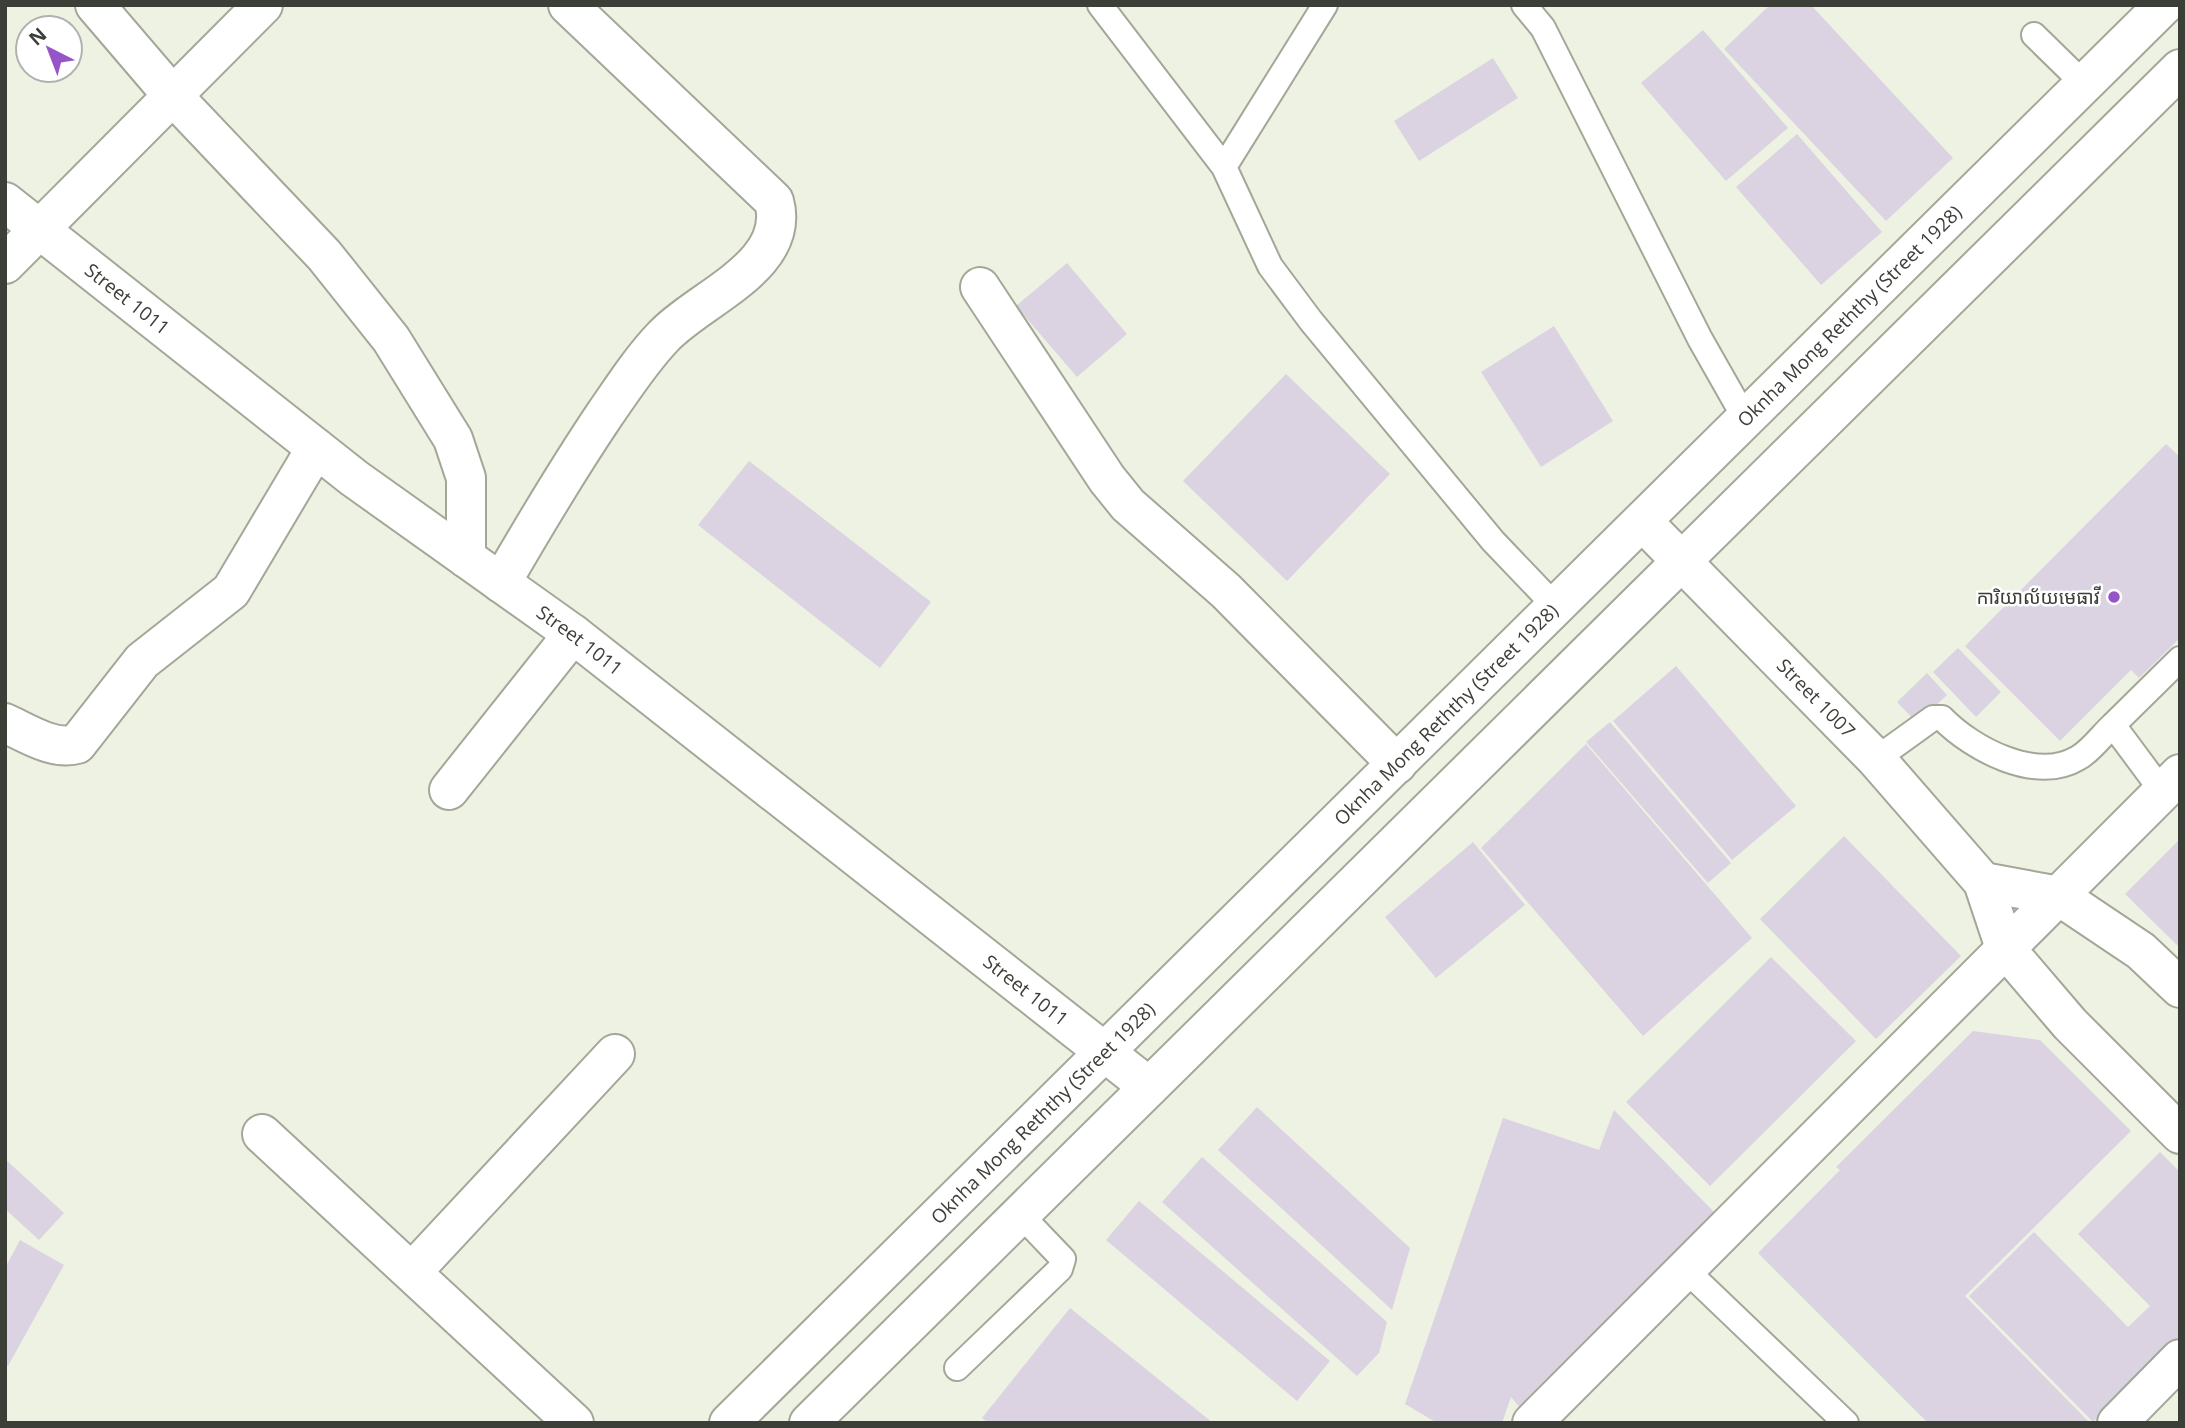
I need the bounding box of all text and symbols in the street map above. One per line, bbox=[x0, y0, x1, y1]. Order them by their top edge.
north arrow bbox=[14, 14, 84, 84]
text: N bbox=[23, 22, 52, 51]
street label: Oknha Mong Reththy (Street 1928) bbox=[1732, 199, 1967, 433]
street label: Street 1011 bbox=[79, 257, 175, 340]
place label: ការិយាល័យមេធាវី bbox=[1976, 584, 2101, 610]
marker: ការិយាល័យមេធាវី bbox=[2106, 589, 2122, 605]
street label: Oknha Mong Reththy (Street 1928) bbox=[1328, 598, 1564, 831]
street label: Street 1011 bbox=[532, 599, 628, 681]
street label: Street 1007 bbox=[1771, 653, 1861, 743]
street label: Street 1011 bbox=[978, 949, 1074, 1032]
street label: Oknha Mong Reththy (Street 1928) bbox=[925, 996, 1160, 1230]

